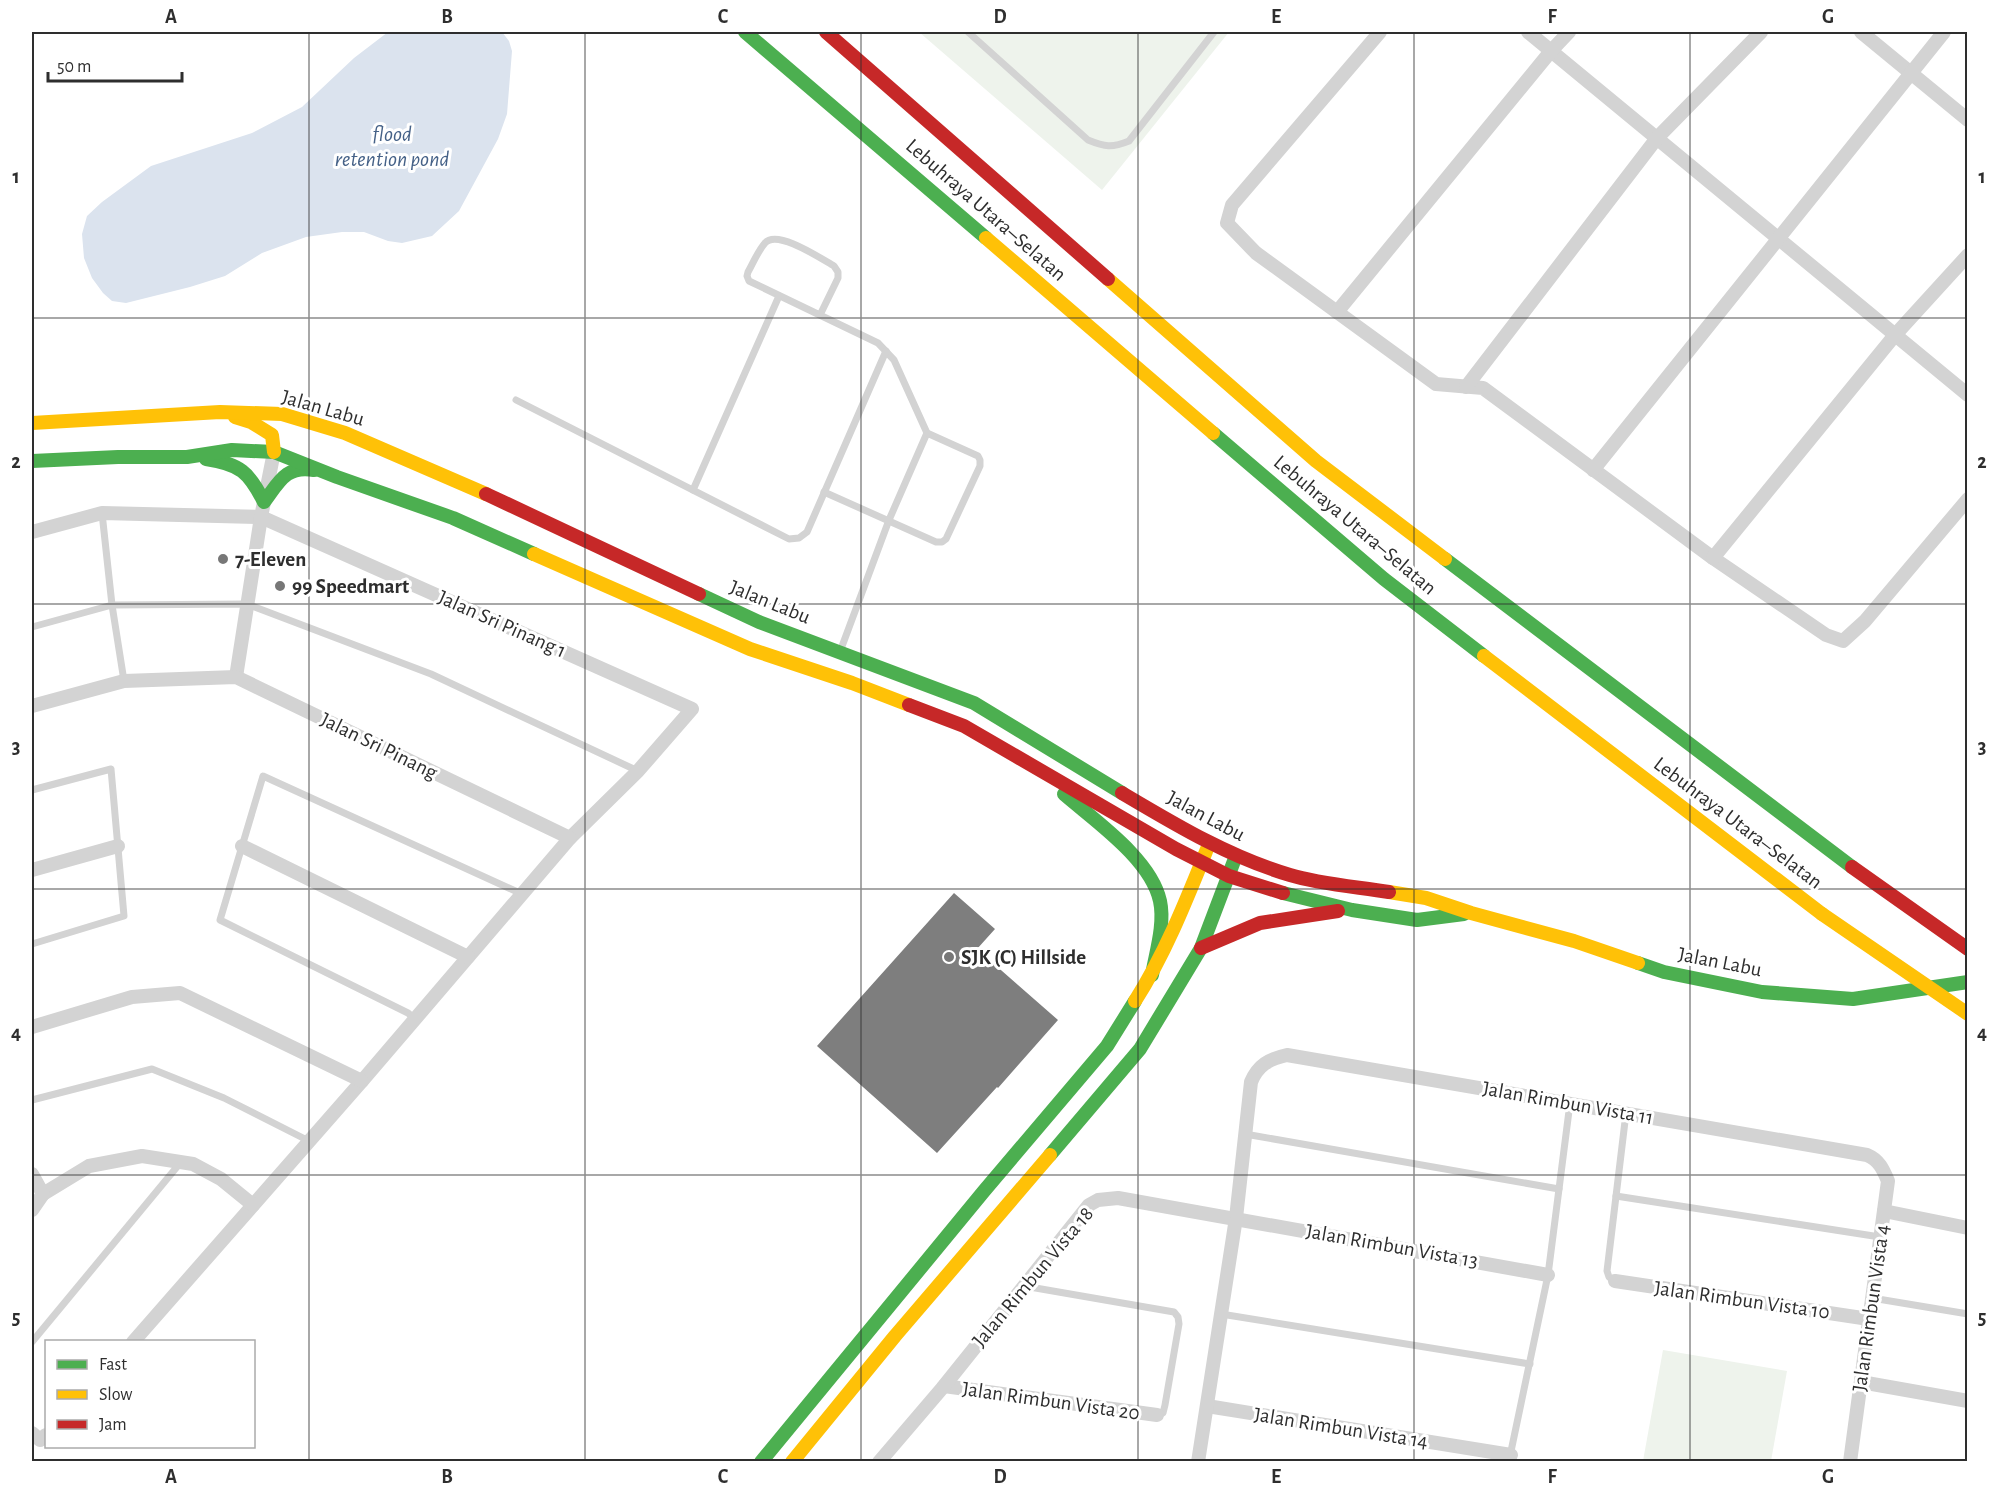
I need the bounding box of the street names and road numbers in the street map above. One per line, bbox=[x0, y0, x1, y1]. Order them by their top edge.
street label: Lebuhraya Utara–Selatan bbox=[902, 135, 1070, 285]
street label: Jalan Labu bbox=[279, 386, 367, 430]
street label: Lebuhraya Utara–Selatan bbox=[1270, 451, 1440, 599]
street label: Jalan Labu bbox=[727, 576, 813, 628]
street label: Jalan Sri Pinang 1 bbox=[435, 586, 569, 662]
street label: Jalan Sri Pinang bbox=[317, 709, 441, 784]
street label: Lebuhraya Utara–Selatan bbox=[1650, 753, 1826, 893]
street label: Jalan Labu bbox=[1164, 787, 1249, 845]
street label: Jalan Labu bbox=[1676, 944, 1764, 980]
street label: Jalan Rimbun Vista 11 bbox=[1481, 1078, 1655, 1128]
street label: Jalan Rimbun Vista 18 bbox=[969, 1203, 1097, 1351]
street label: Jalan Rimbun Vista 13 bbox=[1304, 1221, 1480, 1271]
street label: Jalan Rimbun Vista 4 bbox=[1849, 1223, 1893, 1393]
street label: Jalan Rimbun Vista 10 bbox=[1653, 1277, 1831, 1323]
street label: Jalan Rimbun Vista 20 bbox=[961, 1378, 1141, 1424]
street label: Jalan Rimbun Vista 14 bbox=[1253, 1404, 1429, 1452]

